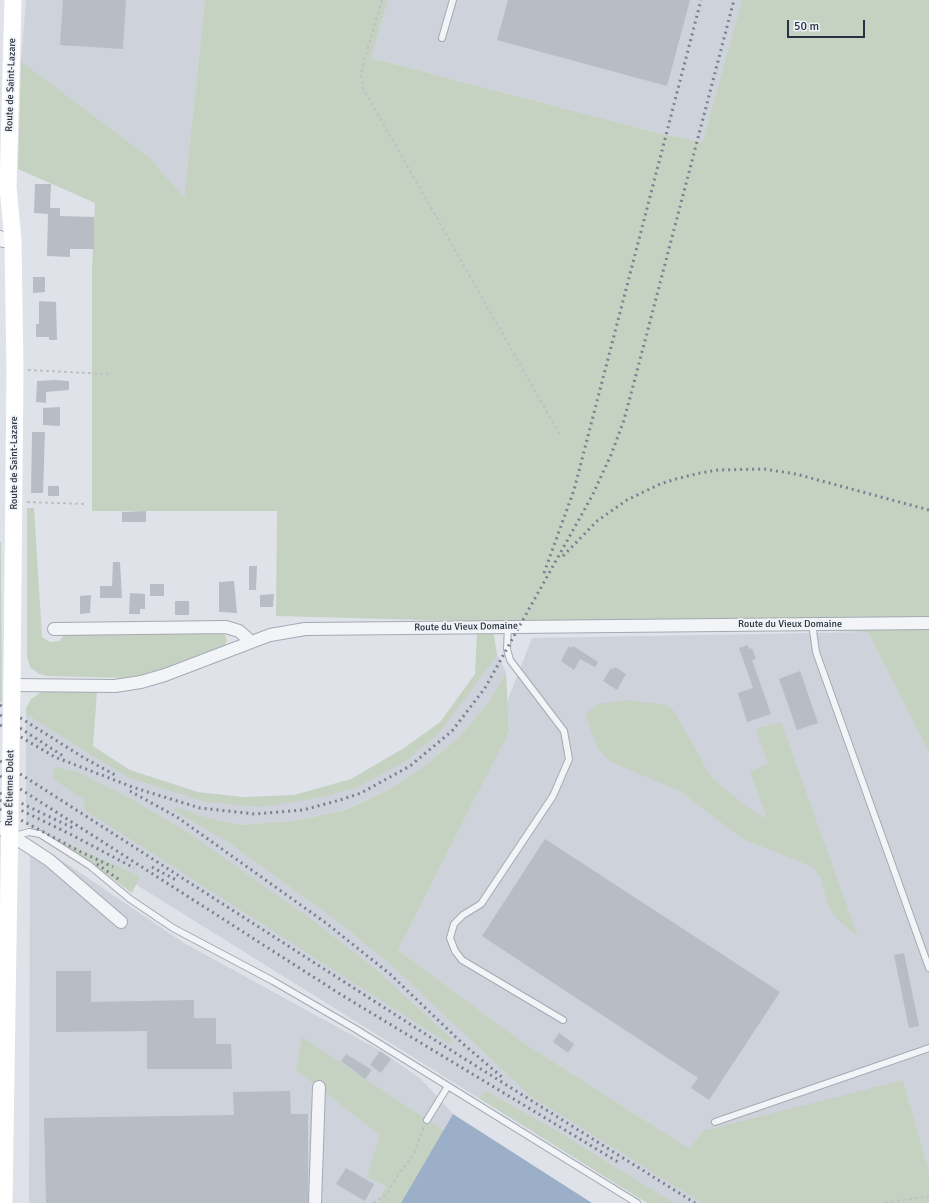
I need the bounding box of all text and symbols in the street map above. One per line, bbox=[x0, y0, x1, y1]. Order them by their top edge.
scale bar bbox=[789, 12, 867, 38]
text: 50 m bbox=[794, 19, 819, 34]
street label: Route de Saint-Lazare bbox=[3, 38, 19, 132]
street label: Route de Saint-Lazare bbox=[8, 416, 20, 510]
street label: Route du Vieux Domaine bbox=[738, 618, 842, 630]
street label: Route du Vieux Domaine bbox=[414, 620, 518, 634]
street label: Rue Étienne Dolet bbox=[3, 750, 17, 826]

